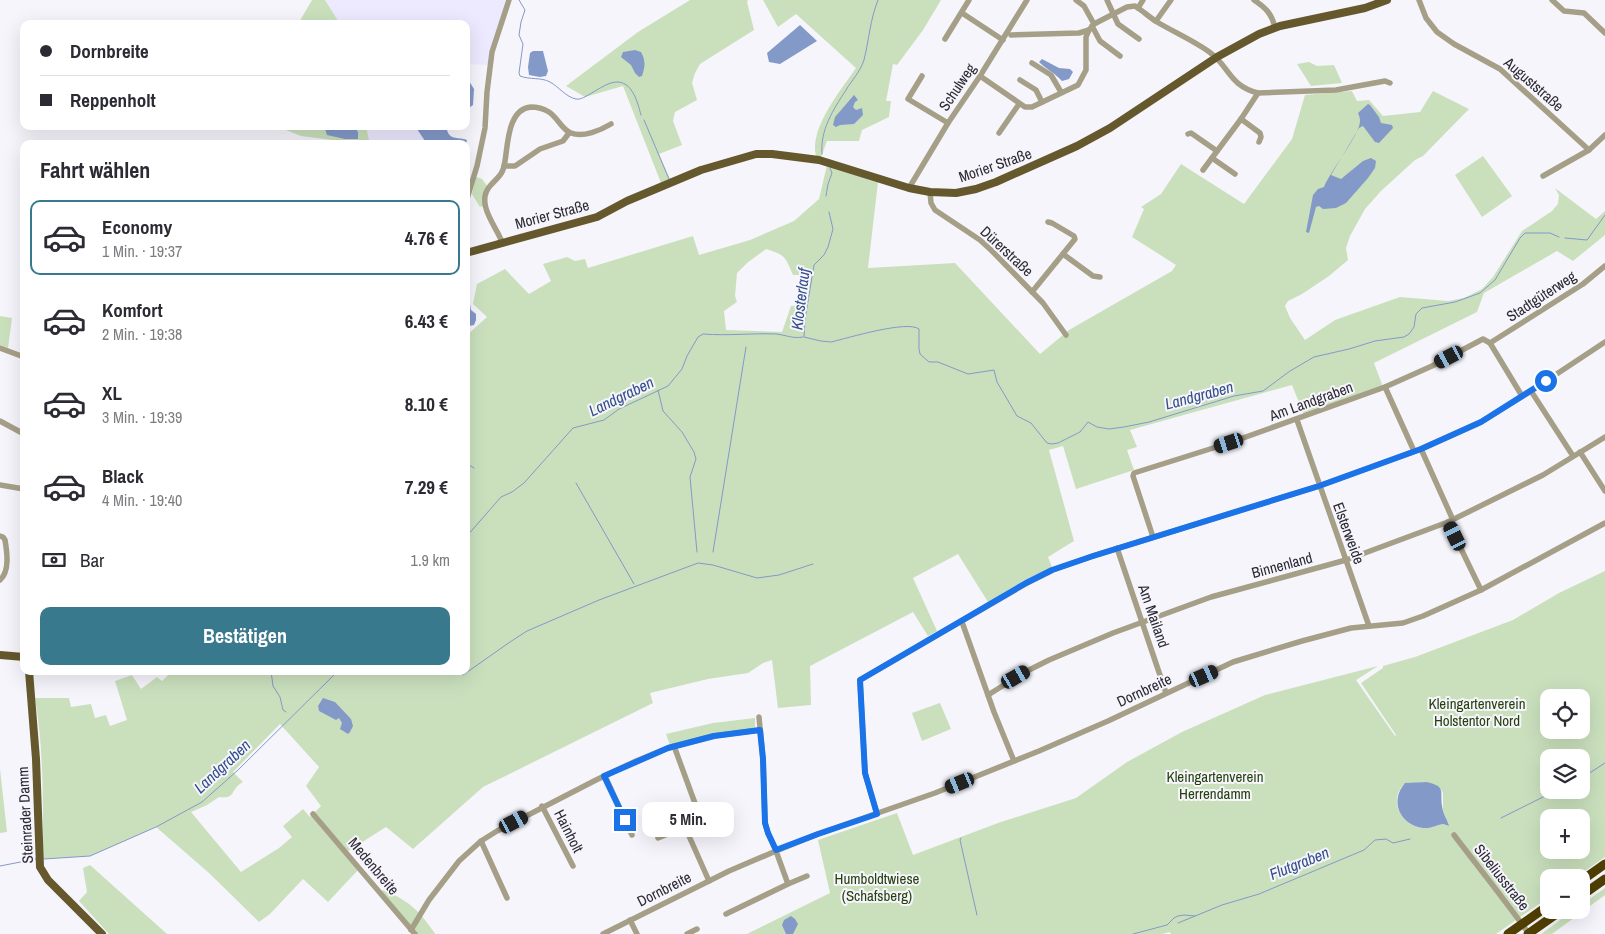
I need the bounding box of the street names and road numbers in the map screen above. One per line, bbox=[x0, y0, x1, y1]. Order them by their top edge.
street label: Auguststraße bbox=[1499, 51, 1569, 116]
street label: Schulweg bbox=[933, 59, 981, 115]
street label: Morier Straße bbox=[956, 143, 1034, 187]
street label: Morier Straße bbox=[513, 194, 592, 234]
street label: Dürerstraße bbox=[976, 221, 1038, 281]
street label: Stadtgüterweg bbox=[1502, 266, 1580, 326]
street label: Am Landgraben bbox=[1265, 376, 1356, 426]
street label: Elsterweide bbox=[1328, 499, 1370, 567]
street label: Binnenland bbox=[1249, 547, 1315, 583]
street label: Am Mailand bbox=[1133, 581, 1175, 650]
street label: Dornbreite bbox=[1113, 668, 1175, 712]
street label: Steinrader Damm bbox=[12, 766, 38, 864]
street label: Hainholt bbox=[549, 806, 589, 857]
street label: Medenbreite bbox=[344, 833, 404, 899]
street label: Sibeliusstraße bbox=[1469, 839, 1535, 915]
street label: Dornbreite bbox=[633, 866, 695, 912]

